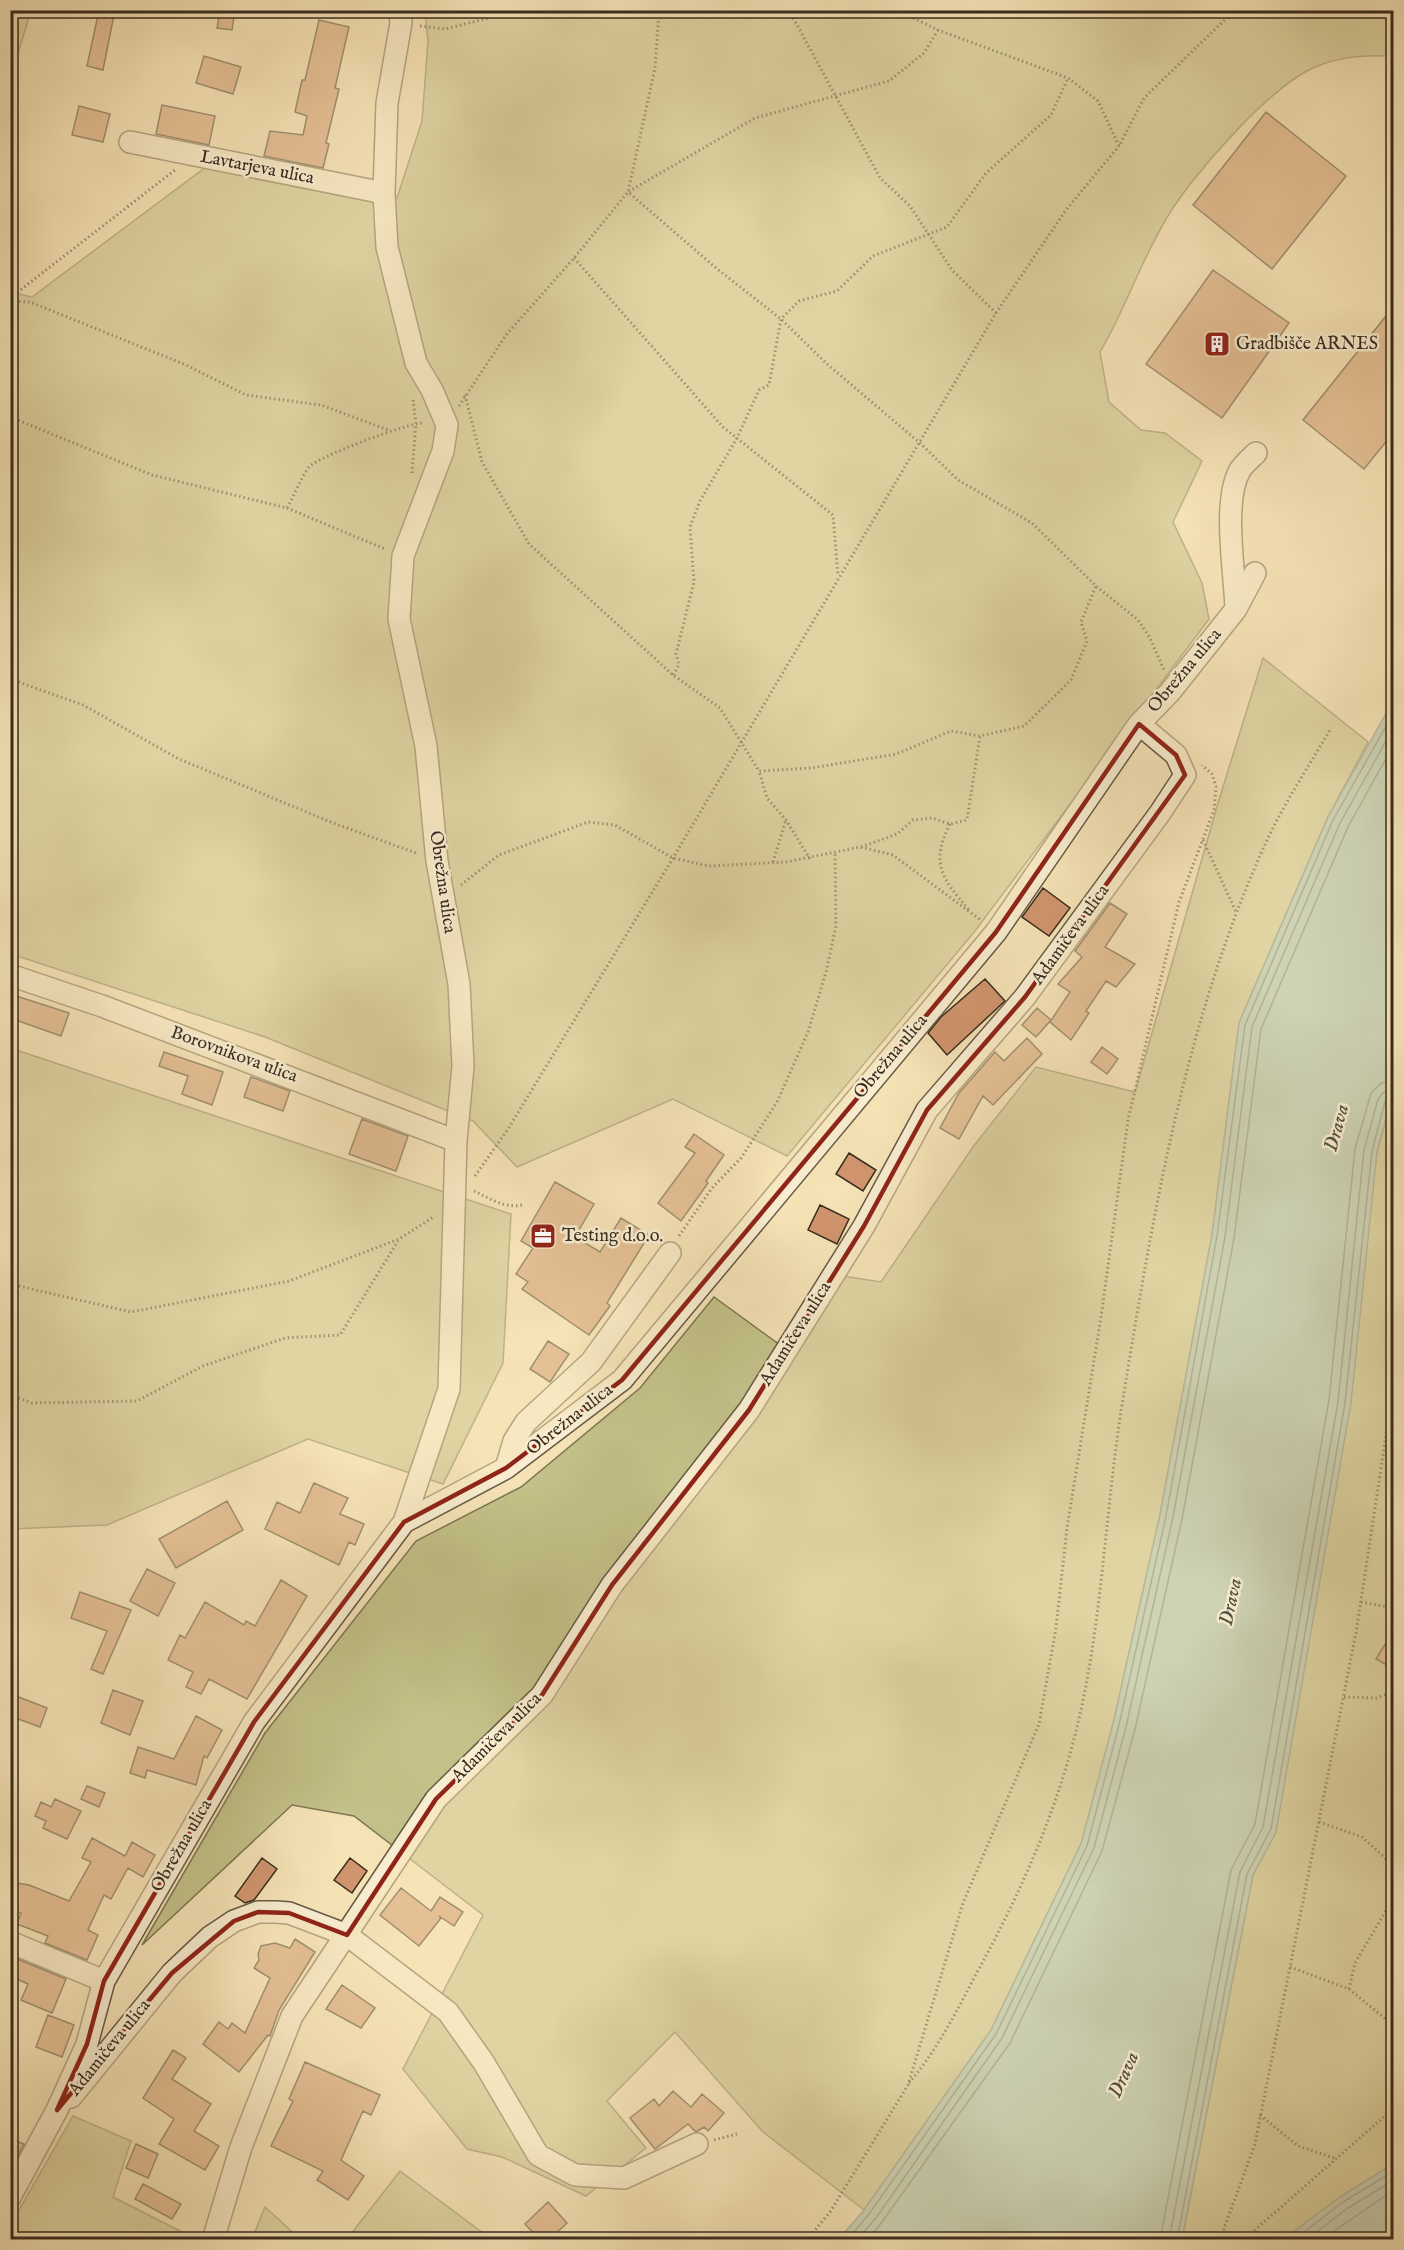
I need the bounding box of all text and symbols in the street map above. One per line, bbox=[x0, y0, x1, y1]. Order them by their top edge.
street label: Lavtarjeva ulica bbox=[198, 146, 316, 190]
building icon: Gradbišče ARNES bbox=[1202, 329, 1232, 359]
place label: Gradbišče ARNES bbox=[1236, 333, 1378, 356]
street label: Obrežna ulica bbox=[1143, 624, 1227, 718]
street label: Obrežna ulica bbox=[423, 829, 461, 935]
street label: Adamičeva ulica bbox=[1026, 880, 1115, 990]
street label: Obrežna ulica bbox=[849, 1010, 933, 1104]
street label: Borovnikova ulica bbox=[167, 1021, 301, 1089]
water label: Drava bbox=[1319, 1102, 1355, 1154]
office icon: Testing d.o.o. bbox=[528, 1221, 558, 1251]
place label: Testing d.o.o. bbox=[562, 1225, 663, 1248]
street label: Adamičeva ulica bbox=[754, 1278, 837, 1391]
street label: Obrežna ulica bbox=[522, 1379, 618, 1461]
water label: Drava bbox=[1214, 1576, 1248, 1628]
street label: Adamičeva ulica bbox=[446, 1688, 547, 1789]
street label: Obrežna ulica bbox=[146, 1795, 218, 1897]
street label: Adamičeva ulica bbox=[63, 1995, 156, 2102]
water label: Drava bbox=[1103, 2048, 1145, 2102]

